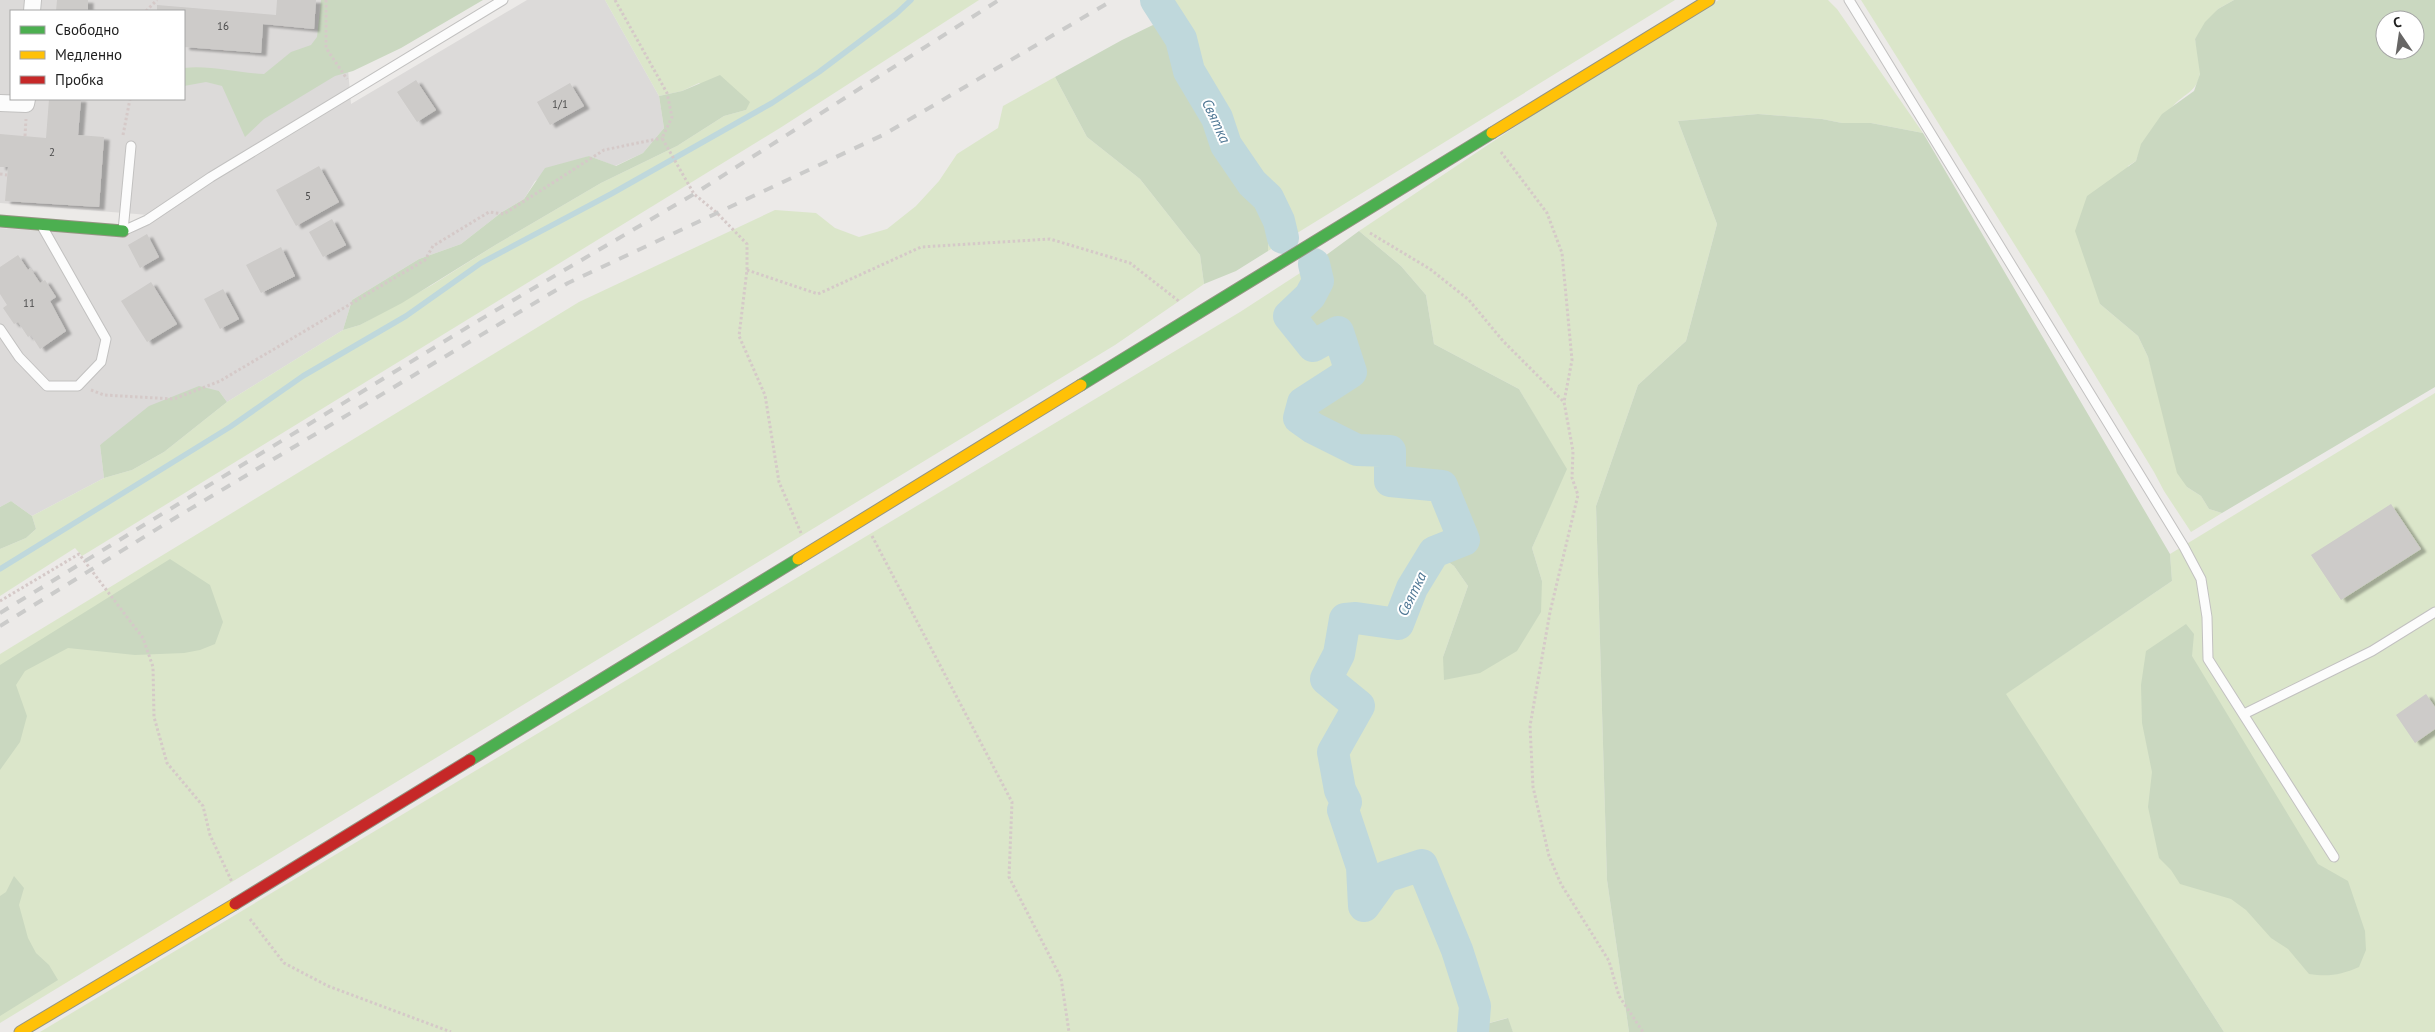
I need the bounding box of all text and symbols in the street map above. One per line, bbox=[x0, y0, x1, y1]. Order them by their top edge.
legend bbox=[10, 10, 185, 100]
north arrow bbox=[2375, 10, 2425, 60]
text: С bbox=[2391, 13, 2403, 32]
house number: 16 bbox=[217, 19, 229, 33]
text: Свободно bbox=[55, 20, 119, 39]
text: Медленно bbox=[55, 45, 122, 64]
text: Пробка bbox=[55, 70, 104, 89]
water label: Святка bbox=[1198, 96, 1235, 147]
house number: 1/1 bbox=[552, 97, 568, 111]
house number: 2 bbox=[49, 145, 55, 159]
house number: 5 bbox=[305, 189, 311, 203]
house number: 11 bbox=[23, 296, 35, 310]
water label: Святка bbox=[1393, 568, 1431, 619]

